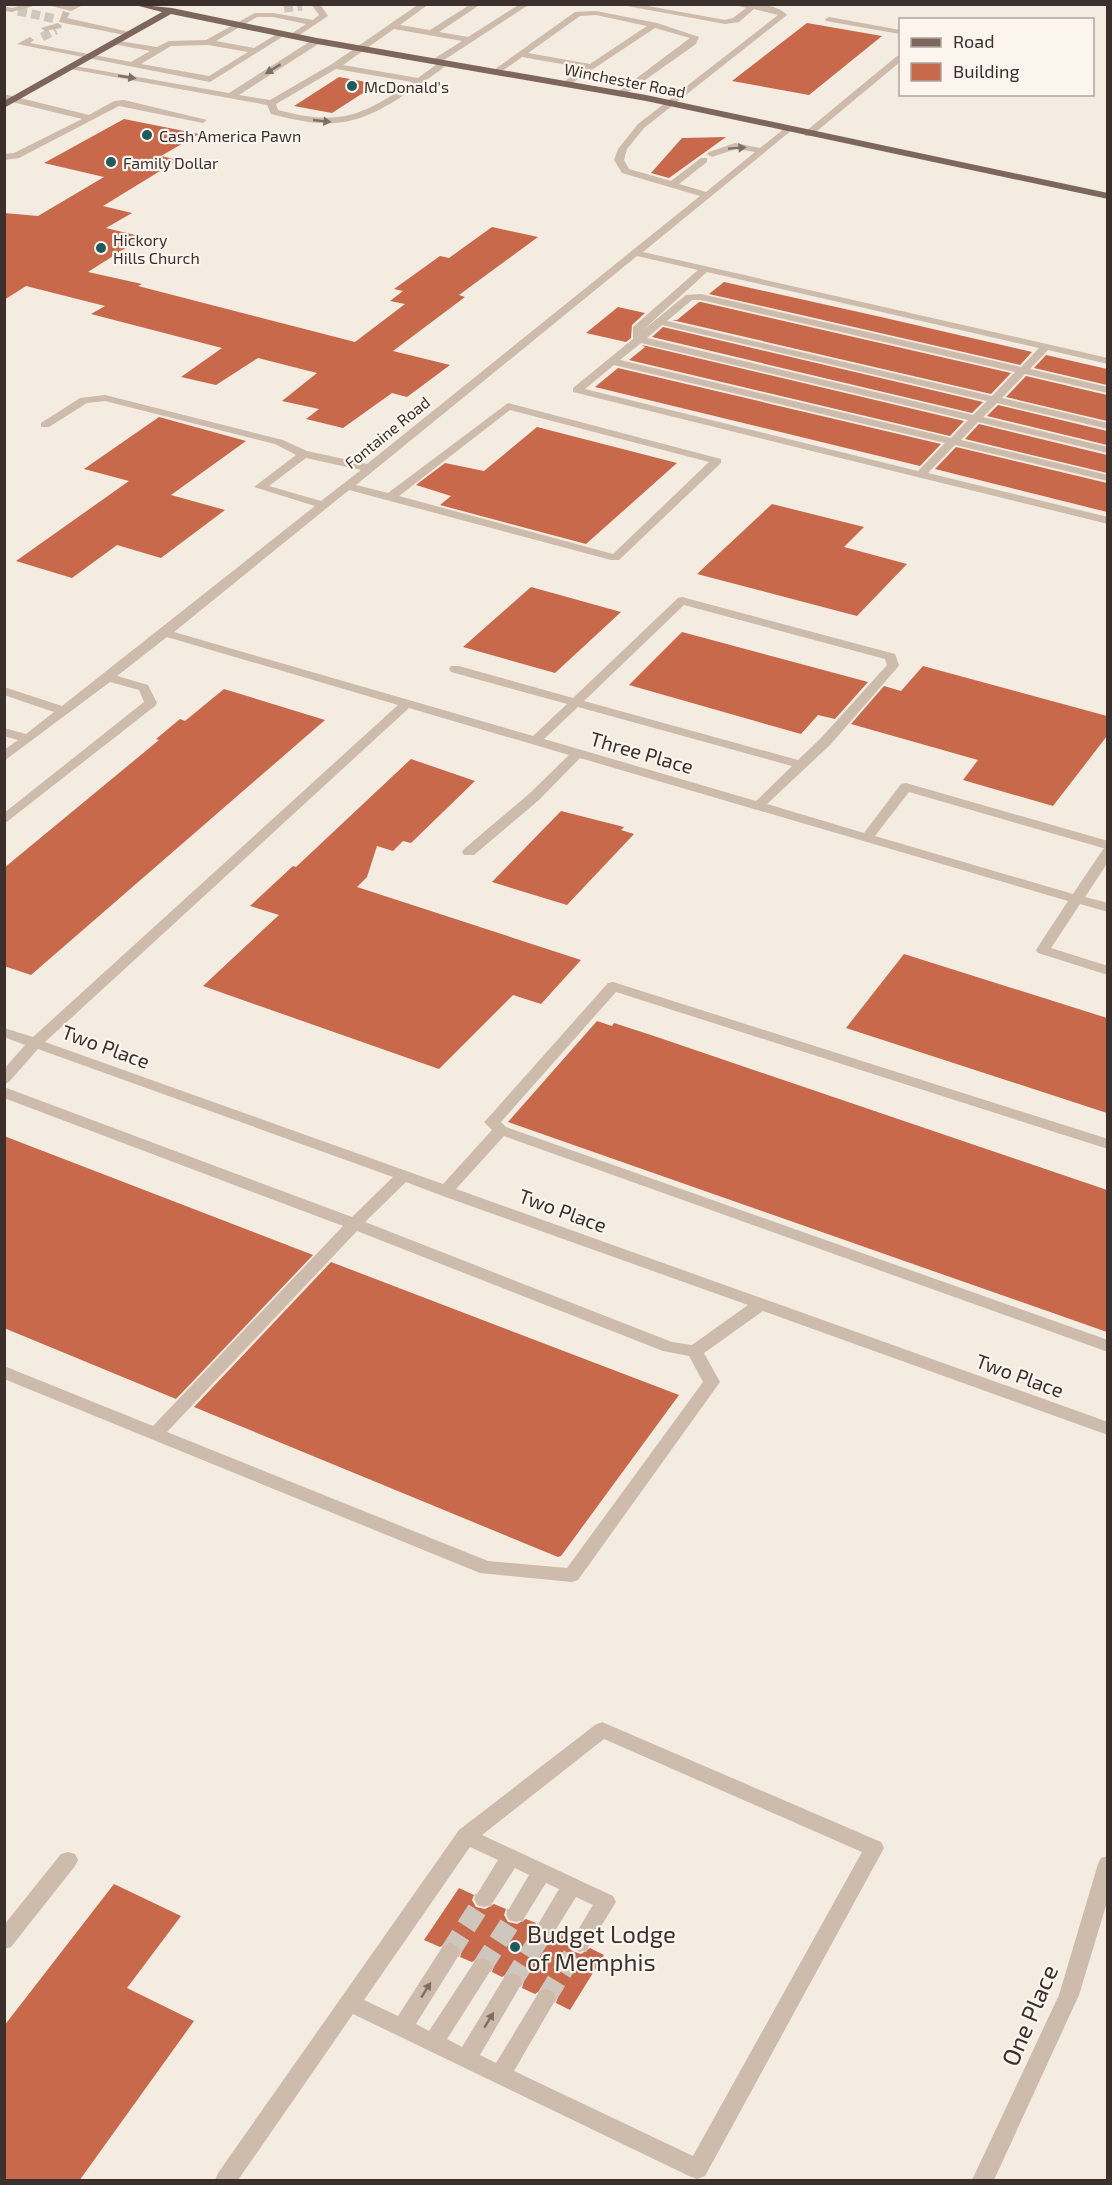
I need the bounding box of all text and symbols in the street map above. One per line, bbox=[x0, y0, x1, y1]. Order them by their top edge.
legend bbox=[899, 18, 1094, 96]
text: Road bbox=[953, 30, 994, 52]
street label: Winchester Road bbox=[563, 59, 687, 101]
text: Building bbox=[953, 60, 1020, 82]
one-way arrow bbox=[265, 64, 281, 75]
one-way arrow bbox=[117, 73, 136, 82]
place label: McDonald's bbox=[364, 77, 449, 96]
marker: McDonald's bbox=[345, 79, 359, 93]
one-way arrow bbox=[313, 116, 332, 126]
place label: Cash America Pawn bbox=[159, 126, 301, 145]
marker: Cash America Pawn bbox=[140, 128, 154, 142]
one-way arrow bbox=[727, 143, 746, 153]
place label: Family Dollar bbox=[123, 153, 219, 172]
marker: Family Dollar bbox=[104, 155, 118, 169]
place label: Hickory Hills Church bbox=[113, 230, 200, 267]
marker: Hickory Hills Church bbox=[94, 241, 108, 255]
street label: Fontaine Road bbox=[341, 392, 433, 472]
street label: Three Place bbox=[588, 726, 696, 778]
street label: Two Place bbox=[59, 1019, 153, 1073]
street label: Two Place bbox=[516, 1183, 610, 1237]
street label: Two Place bbox=[973, 1348, 1067, 1402]
place label: Budget Lodge of Memphis bbox=[527, 1919, 676, 1976]
marker: Budget Lodge of Memphis bbox=[508, 1940, 522, 1954]
street label: One Place bbox=[995, 1960, 1063, 2070]
one-way arrow bbox=[421, 1982, 432, 1998]
one-way arrow bbox=[484, 2011, 494, 2028]

